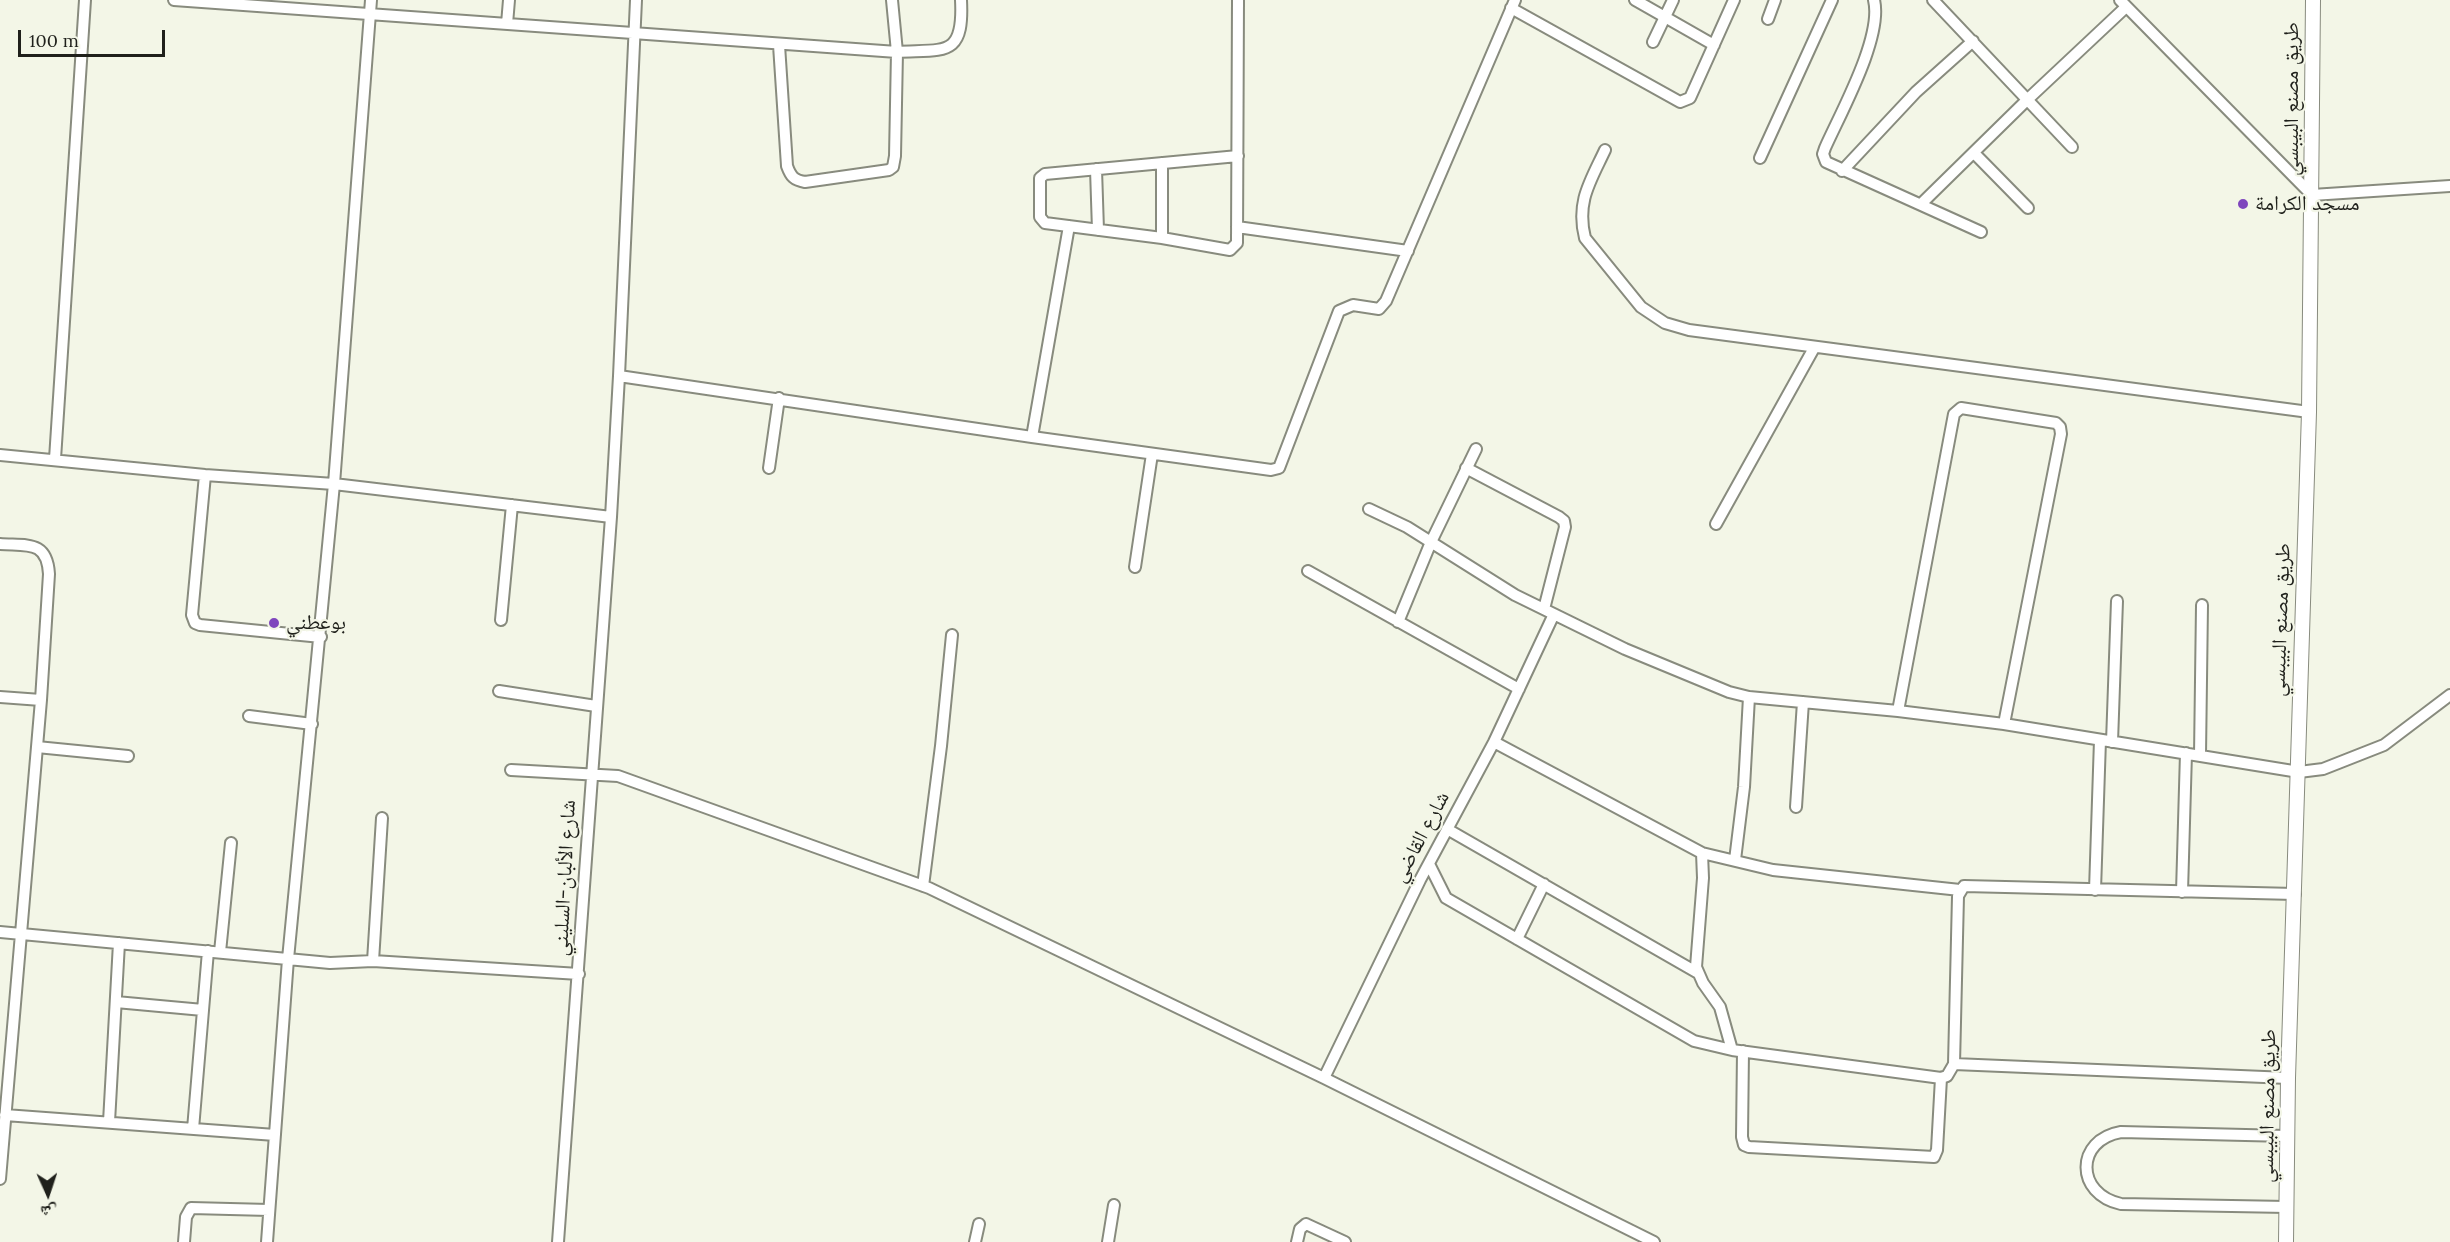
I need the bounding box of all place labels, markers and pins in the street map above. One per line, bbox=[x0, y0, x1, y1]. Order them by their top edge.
place label: مسجد الكرامة bbox=[2255, 191, 2360, 217]
marker: مسجد الكرامة bbox=[2236, 197, 2250, 211]
place label: بوعطني bbox=[286, 610, 346, 636]
marker: بوعطني bbox=[267, 616, 281, 630]

